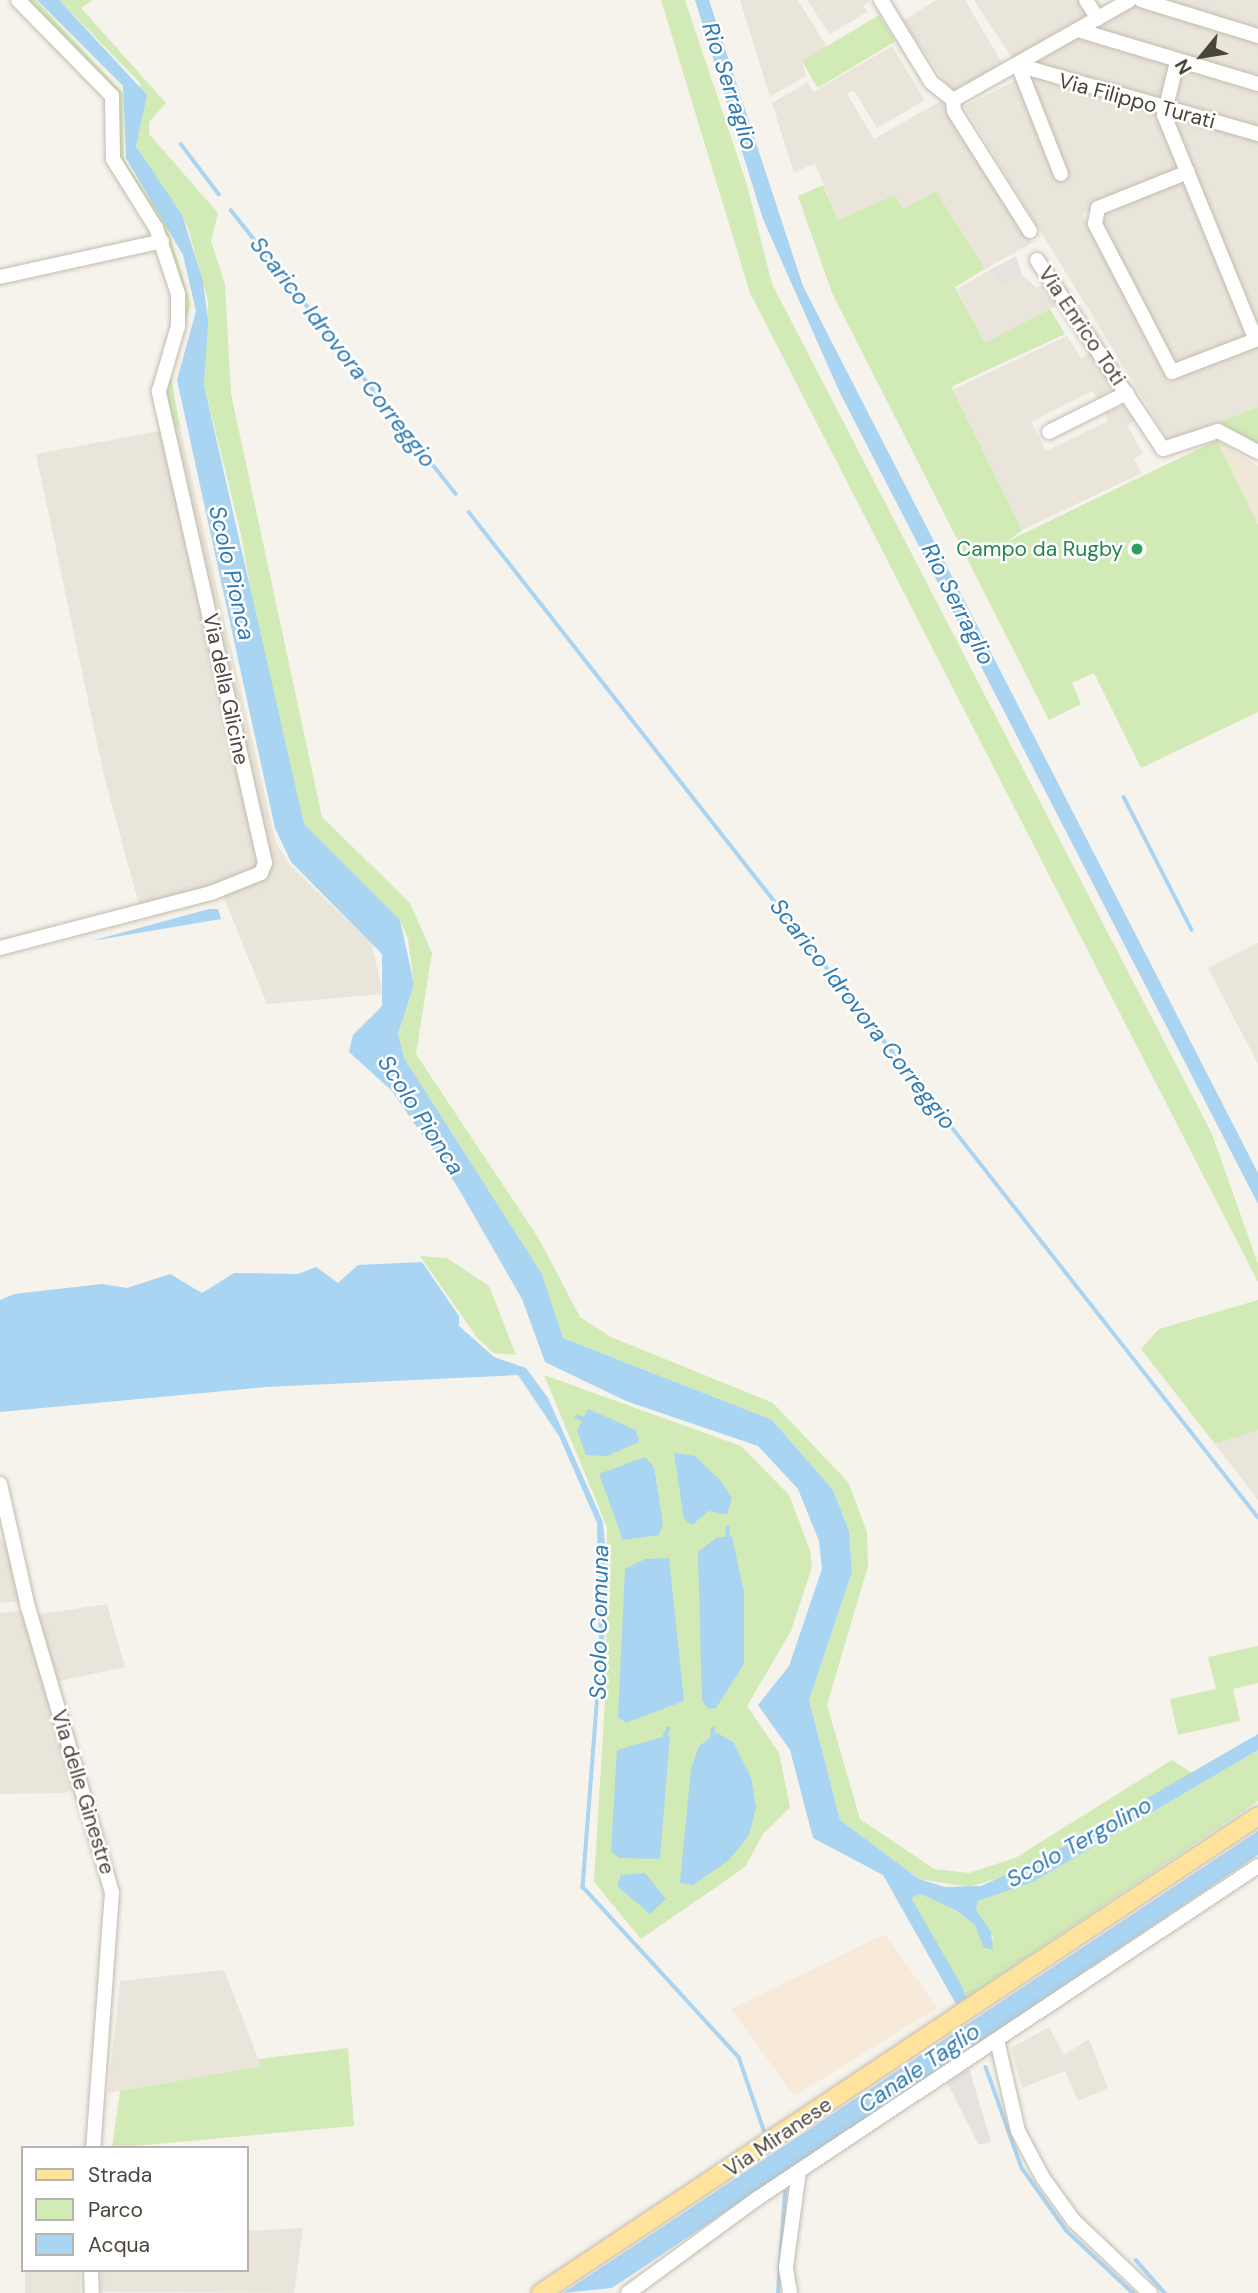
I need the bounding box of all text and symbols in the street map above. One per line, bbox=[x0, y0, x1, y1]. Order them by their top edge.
water label: Rio Serraglio bbox=[696, 19, 764, 153]
north arrow bbox=[1167, 21, 1237, 91]
text: N bbox=[1169, 55, 1198, 79]
street label: Via Filippo Turati bbox=[1056, 68, 1218, 134]
water label: Scarico Idrovora Correggio bbox=[244, 231, 442, 473]
street label: Via Enrico Toti bbox=[1033, 262, 1131, 390]
water label: Scolo Pionca bbox=[203, 503, 261, 643]
place label: Campo da Rugby bbox=[956, 536, 1123, 562]
water label: Rio Serraglio bbox=[916, 539, 1000, 669]
marker: Campo da Rugby bbox=[1129, 541, 1145, 557]
street label: Via della Glicine bbox=[198, 611, 254, 767]
water label: Scarico Idrovora Correggio bbox=[764, 893, 962, 1135]
water label: Scolo Pionca bbox=[372, 1050, 470, 1180]
water label: Scolo Comuna bbox=[584, 1544, 614, 1700]
street label: Via delle Ginestre bbox=[46, 1707, 120, 1877]
water label: Scolo Tergolino bbox=[1001, 1791, 1157, 1893]
water label: Canale Taglio bbox=[853, 2017, 985, 2119]
street label: Via Miranese bbox=[719, 2092, 837, 2182]
legend bbox=[21, 2146, 248, 2272]
text: Strada bbox=[88, 2161, 152, 2189]
text: Parco bbox=[88, 2196, 143, 2224]
text: Acqua bbox=[88, 2231, 150, 2259]

